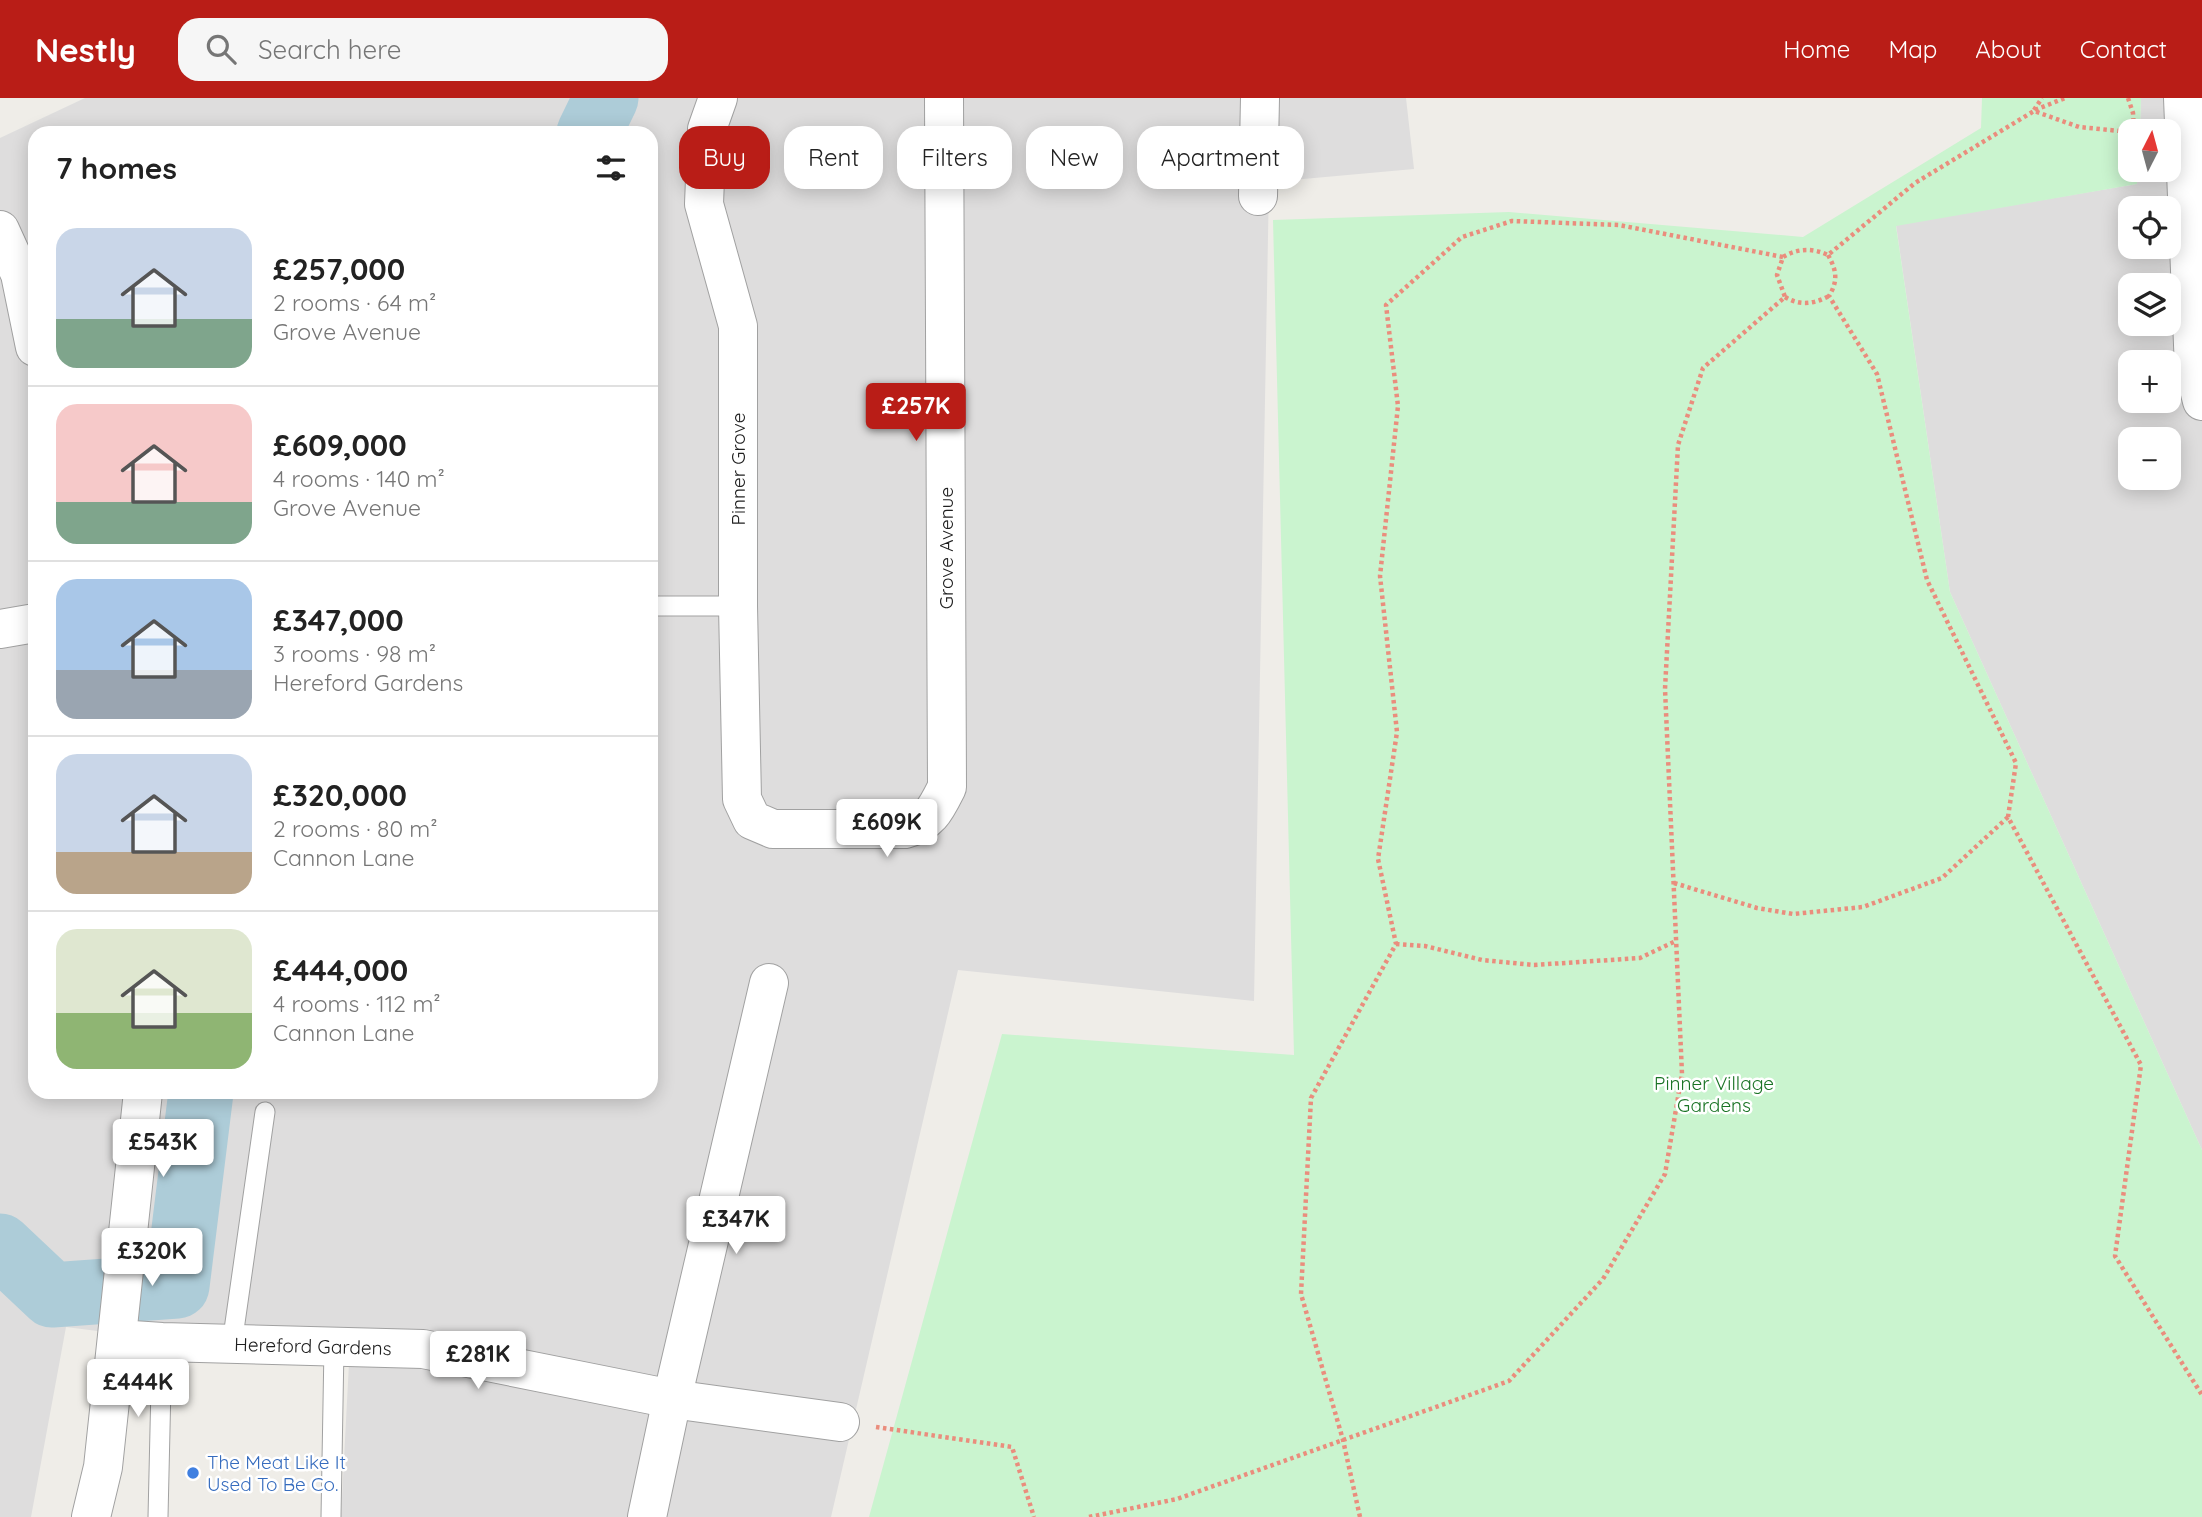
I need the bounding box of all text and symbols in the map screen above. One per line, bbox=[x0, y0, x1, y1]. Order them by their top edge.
search box bbox=[178, 18, 668, 81]
text: Nestly bbox=[35, 29, 136, 70]
icon: search bbox=[202, 30, 240, 68]
text: Search here bbox=[258, 33, 401, 66]
text: Home bbox=[1783, 34, 1850, 64]
text: Map bbox=[1888, 34, 1937, 64]
text: About bbox=[1975, 34, 2042, 64]
text: Contact bbox=[2080, 34, 2167, 64]
north arrow bbox=[2118, 119, 2180, 182]
map controls bbox=[2118, 119, 2181, 490]
chip: Buy bbox=[679, 126, 770, 189]
chip: Rent bbox=[784, 126, 883, 189]
chip: Filters bbox=[897, 126, 1012, 189]
chip: New bbox=[1026, 126, 1123, 189]
chip: Apartment bbox=[1137, 126, 1304, 189]
text: 7 homes bbox=[56, 149, 177, 187]
icon: filters bbox=[592, 149, 630, 187]
button: locate bbox=[2118, 196, 2181, 259]
text: £257,000 bbox=[273, 250, 405, 288]
icon: home bbox=[112, 256, 196, 340]
button: layers bbox=[2118, 273, 2181, 336]
text: 2 rooms · 64 m² bbox=[273, 288, 436, 317]
text: Grove Avenue bbox=[273, 317, 421, 346]
button: + bbox=[2118, 350, 2181, 413]
pin: £257K bbox=[867, 384, 965, 443]
text: £257K bbox=[882, 391, 950, 420]
street label: Pinner Grove bbox=[726, 413, 750, 525]
text: £609,000 bbox=[273, 426, 407, 464]
button: − bbox=[2118, 427, 2181, 490]
icon: home bbox=[112, 432, 196, 516]
text: 4 rooms · 140 m² bbox=[273, 464, 445, 493]
street label: Grove Avenue bbox=[934, 487, 958, 609]
text: Grove Avenue bbox=[273, 493, 421, 522]
text: £347,000 bbox=[273, 601, 404, 639]
icon: home bbox=[112, 607, 196, 691]
text: 3 rooms · 98 m² bbox=[273, 639, 436, 668]
text: Hereford Gardens bbox=[273, 668, 463, 697]
text: £320,000 bbox=[273, 776, 407, 814]
icon: home bbox=[112, 782, 196, 866]
pin: £609K bbox=[838, 800, 936, 859]
text: £609K bbox=[852, 807, 922, 836]
text: 2 rooms · 80 m² bbox=[273, 814, 438, 843]
text: Cannon Lane bbox=[273, 843, 414, 872]
text: £444,000 bbox=[273, 951, 408, 989]
icon: home bbox=[112, 957, 196, 1041]
text: 4 rooms · 112 m² bbox=[273, 989, 441, 1018]
text: Cannon Lane bbox=[273, 1018, 414, 1047]
park label: Pinner Village Gardens bbox=[1654, 1071, 1774, 1117]
pin: £543K bbox=[114, 1119, 212, 1179]
text: £543K bbox=[129, 1127, 197, 1156]
pin: £347K bbox=[687, 1196, 785, 1256]
text: £347K bbox=[702, 1204, 770, 1233]
pin: £320K bbox=[103, 1228, 201, 1288]
text: £320K bbox=[118, 1236, 186, 1265]
street label: Hereford Gardens bbox=[234, 1332, 392, 1360]
pin: £281K bbox=[429, 1332, 527, 1391]
text: £281K bbox=[446, 1339, 510, 1368]
pin: £444K bbox=[89, 1360, 187, 1419]
text: £444K bbox=[103, 1367, 173, 1396]
place label: The Meat Like It Used To Be Co. bbox=[207, 1450, 346, 1496]
marker: The Meat Like It Used To Be Co. bbox=[185, 1465, 201, 1481]

